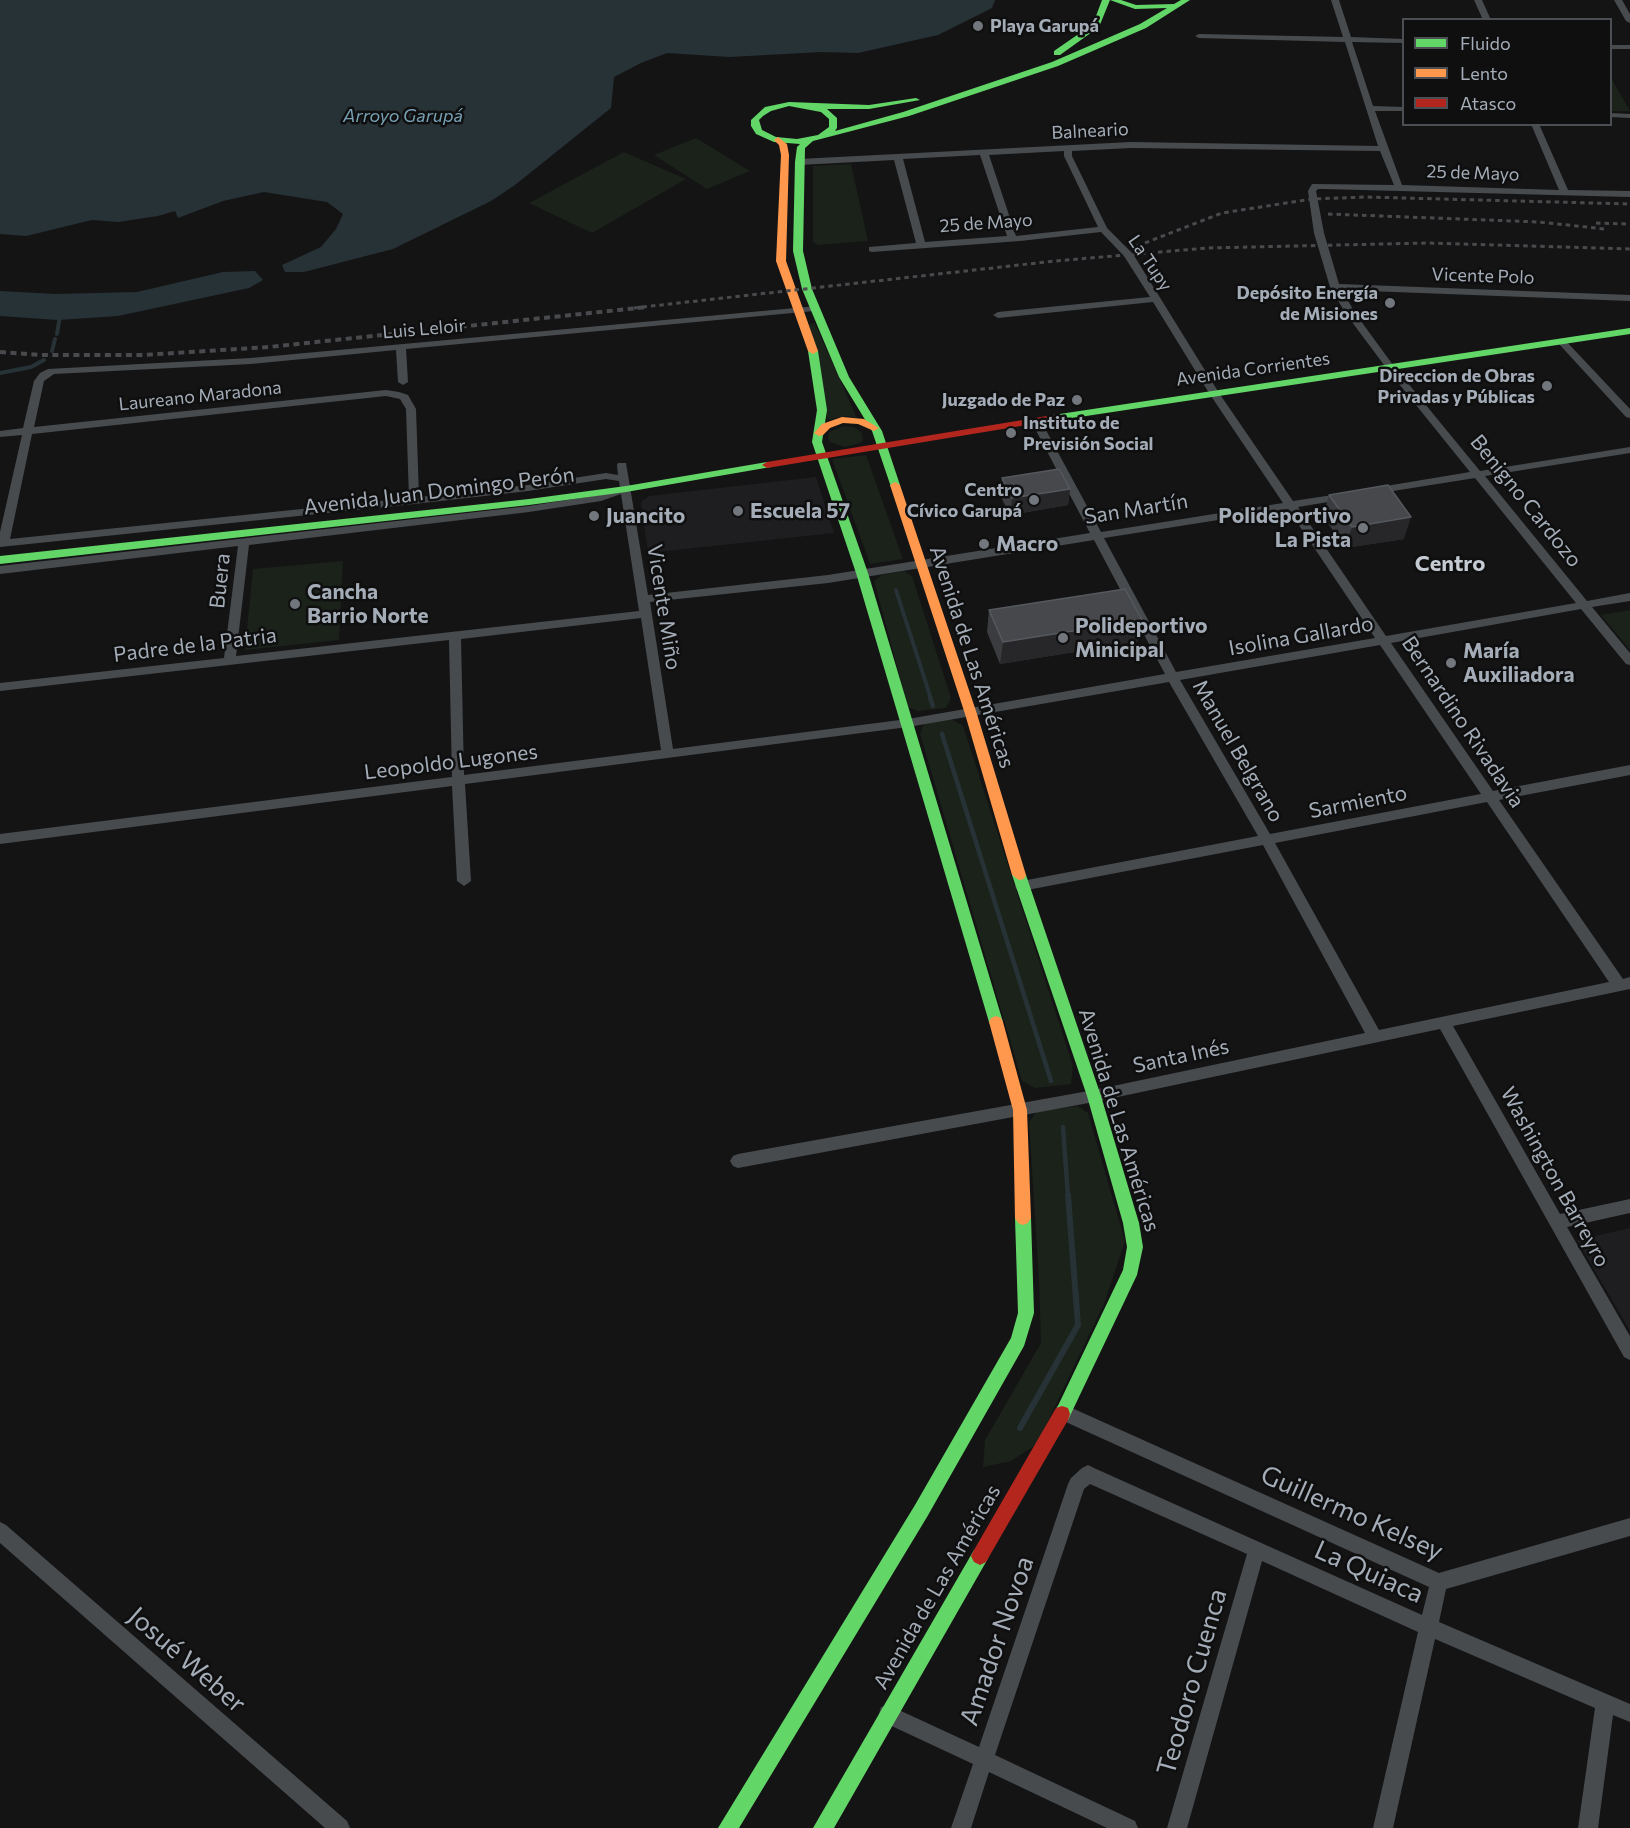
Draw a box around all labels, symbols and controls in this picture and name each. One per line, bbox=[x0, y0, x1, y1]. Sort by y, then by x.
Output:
place label: Playa Garupá bbox=[990, 15, 1099, 37]
legend bbox=[1402, 18, 1612, 126]
marker: Playa Garupá bbox=[971, 19, 985, 33]
text: Fluido bbox=[1460, 32, 1511, 54]
text: Lento bbox=[1460, 62, 1508, 84]
text: Atasco bbox=[1460, 92, 1516, 114]
water label: Arroyo Garupá bbox=[343, 105, 463, 127]
street label: Balneario bbox=[1051, 118, 1129, 144]
street label: 25 de Mayo bbox=[1426, 161, 1520, 185]
street label: 25 de Mayo bbox=[939, 209, 1033, 237]
street label: La Tupy bbox=[1123, 231, 1177, 295]
street label: Vicente Polo bbox=[1431, 263, 1535, 289]
place label: Depósito Energía de Misiones bbox=[1237, 282, 1378, 324]
marker: Depósito Energía de Misiones bbox=[1383, 296, 1397, 310]
street label: Luis Leloir bbox=[381, 315, 467, 343]
street label: Avenida Corrientes bbox=[1175, 348, 1331, 390]
place label: Direccion de Obras Privadas y Públicas bbox=[1378, 365, 1535, 407]
street label: Laureano Maradona bbox=[117, 377, 283, 415]
marker: Direccion de Obras Privadas y Públicas bbox=[1540, 379, 1554, 393]
place label: Juzgado de Paz bbox=[942, 389, 1065, 411]
marker: Juzgado de Paz bbox=[1070, 393, 1084, 407]
place label: Instituto de Previsión Social bbox=[1023, 412, 1154, 454]
marker: Instituto de Previsión Social bbox=[1004, 426, 1018, 440]
street label: Benigno Cardozo bbox=[1465, 430, 1587, 572]
street label: Avenida Juan Domingo Perón bbox=[302, 462, 576, 520]
place label: Centro Cívico Garupá bbox=[907, 479, 1022, 522]
street label: San Martín bbox=[1082, 488, 1190, 530]
marker: Centro Cívico Garupá bbox=[1027, 493, 1041, 507]
place label: Escuela 57 bbox=[750, 498, 850, 524]
place label: Juancito bbox=[606, 503, 685, 529]
place label: Polideportivo La Pista bbox=[1218, 503, 1351, 553]
marker: Escuela 57 bbox=[731, 504, 745, 518]
marker: Juancito bbox=[587, 509, 601, 523]
marker: Polideportivo La Pista bbox=[1356, 521, 1370, 535]
place label: Macro bbox=[996, 531, 1058, 557]
marker: Macro bbox=[977, 537, 991, 551]
street label: Vicente Miño bbox=[642, 542, 686, 672]
street label: Avenida de Las Américas bbox=[924, 543, 1020, 771]
district label: Centro bbox=[1415, 551, 1485, 577]
street label: Buera bbox=[205, 552, 235, 610]
place label: Cancha Barrio Norte bbox=[307, 579, 429, 629]
marker: Cancha Barrio Norte bbox=[288, 597, 302, 611]
street label: Isolina Gallardo bbox=[1227, 611, 1375, 661]
place label: Polideportivo Minicipal bbox=[1075, 613, 1208, 663]
street label: Padre de la Patria bbox=[112, 622, 278, 668]
marker: Polideportivo Minicipal bbox=[1056, 631, 1070, 645]
street label: Bernardino Rivadavia bbox=[1396, 632, 1530, 812]
place label: María Auxiliadora bbox=[1463, 638, 1575, 688]
marker: María Auxiliadora bbox=[1444, 656, 1458, 670]
street label: Manuel Belgrano bbox=[1187, 675, 1289, 827]
street label: Leopoldo Lugones bbox=[363, 739, 539, 785]
street label: Sarmiento bbox=[1307, 780, 1409, 824]
street label: Avenida de Las Américas bbox=[1073, 1005, 1165, 1235]
street label: Santa Inés bbox=[1131, 1034, 1231, 1078]
street label: Washington Barreyro bbox=[1495, 1083, 1615, 1271]
street label: Guillermo Kelsey bbox=[1256, 1459, 1448, 1567]
street label: Avenida de Las Américas bbox=[868, 1480, 1006, 1694]
street label: La Quiaca bbox=[1310, 1534, 1428, 1610]
street label: Amador Novoa bbox=[953, 1552, 1041, 1730]
street label: Teodoro Cuenca bbox=[1151, 1585, 1233, 1779]
street label: Josué Weber bbox=[122, 1600, 252, 1720]

